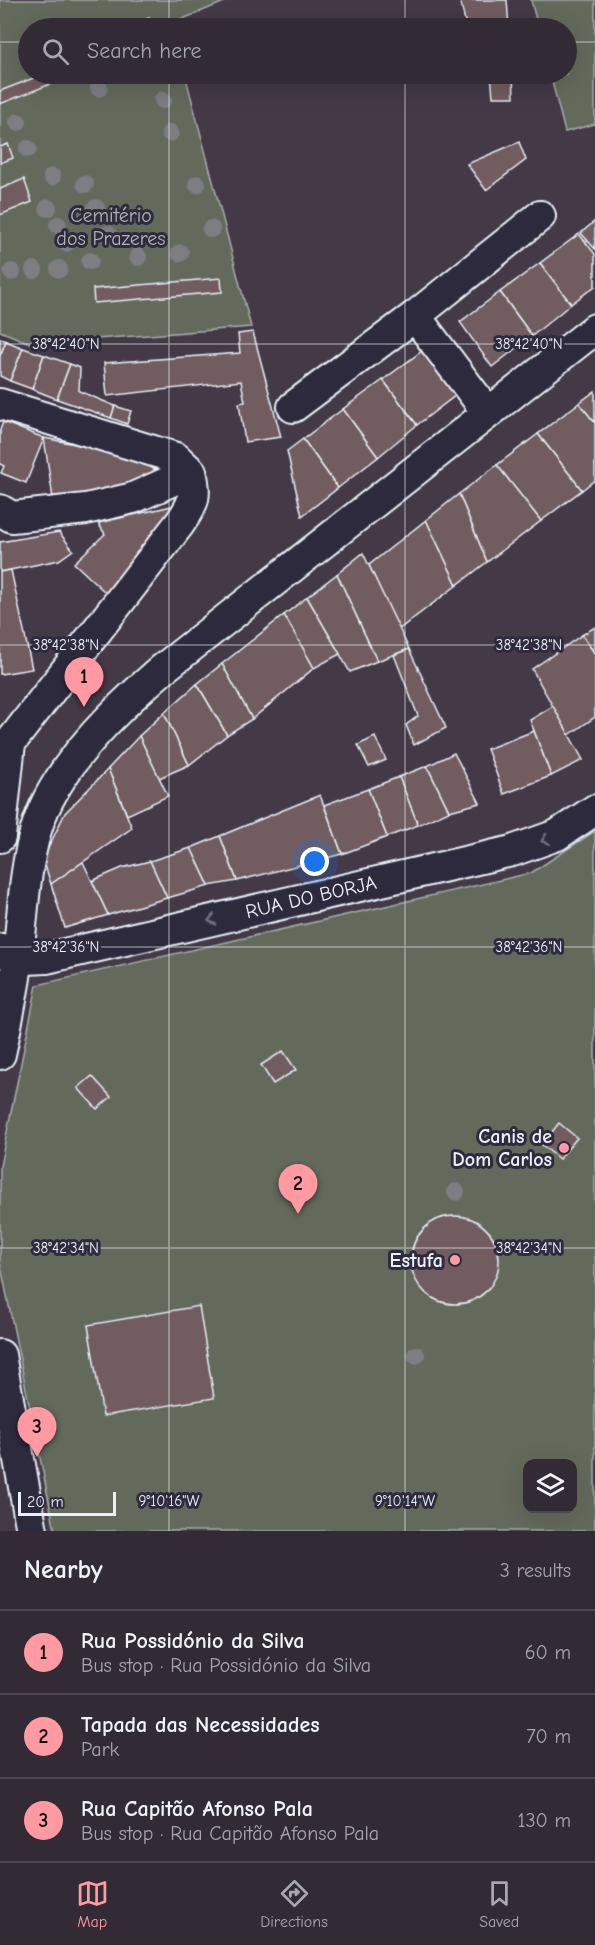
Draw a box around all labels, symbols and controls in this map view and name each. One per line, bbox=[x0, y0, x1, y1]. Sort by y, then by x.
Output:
search box bbox=[18, 18, 577, 84]
icon: search bbox=[39, 35, 72, 68]
text: Search here bbox=[87, 38, 202, 64]
park label: Cemitério dos Prazeres bbox=[56, 204, 166, 250]
text: 38°42'40"N bbox=[32, 335, 100, 353]
text: 38°42'40"N bbox=[495, 335, 563, 353]
text: 38°42'38"N bbox=[33, 636, 99, 654]
text: 38°42'38"N bbox=[496, 636, 562, 654]
pin: 1 bbox=[64, 658, 104, 707]
one-way arrow bbox=[540, 832, 551, 845]
your location bbox=[300, 847, 329, 876]
street label: RUA DO BORJA bbox=[243, 871, 379, 923]
one-way arrow bbox=[208, 912, 218, 925]
text: 38°42'36"N bbox=[33, 938, 99, 956]
text: 38°42'36"N bbox=[496, 938, 562, 956]
place label: Canis de Dom Carlos bbox=[452, 1125, 552, 1171]
marker: Canis de Dom Carlos bbox=[557, 1141, 571, 1155]
pin: 2 bbox=[278, 1164, 318, 1214]
text: 38°42'34"N bbox=[33, 1239, 99, 1257]
text: 38°42'34"N bbox=[496, 1239, 562, 1257]
place label: Estufa bbox=[390, 1249, 443, 1272]
marker: Estufa bbox=[448, 1253, 462, 1267]
pin: 3 bbox=[18, 1408, 57, 1457]
map controls bbox=[523, 1459, 577, 1513]
button: layers bbox=[523, 1459, 577, 1513]
scale bar bbox=[18, 1489, 116, 1516]
text: 9°10'16"W bbox=[139, 1492, 199, 1510]
text: 9°10'14"W bbox=[375, 1492, 435, 1510]
text: 20 m bbox=[27, 1493, 64, 1511]
text: Nearby bbox=[24, 1555, 103, 1585]
text: 3 results bbox=[500, 1559, 571, 1582]
text: Rua Possidónio da Silva bbox=[81, 1628, 304, 1654]
text: 1 bbox=[40, 1641, 47, 1664]
text: 60 m bbox=[525, 1641, 571, 1664]
text: Bus stop · Rua Possidónio da Silva bbox=[81, 1654, 371, 1677]
text: Tapada das Necessidades bbox=[81, 1712, 320, 1738]
text: 2 bbox=[39, 1725, 48, 1748]
text: 70 m bbox=[526, 1725, 571, 1748]
text: Park bbox=[81, 1738, 119, 1761]
text: Rua Capitão Afonso Pala bbox=[81, 1796, 313, 1822]
text: 3 bbox=[39, 1809, 48, 1832]
text: 130 m bbox=[518, 1809, 571, 1832]
text: Bus stop · Rua Capitão Afonso Pala bbox=[81, 1822, 379, 1845]
tab: Map bbox=[76, 1877, 109, 1931]
tab: Directions bbox=[260, 1877, 328, 1931]
tab: Saved bbox=[479, 1877, 519, 1931]

